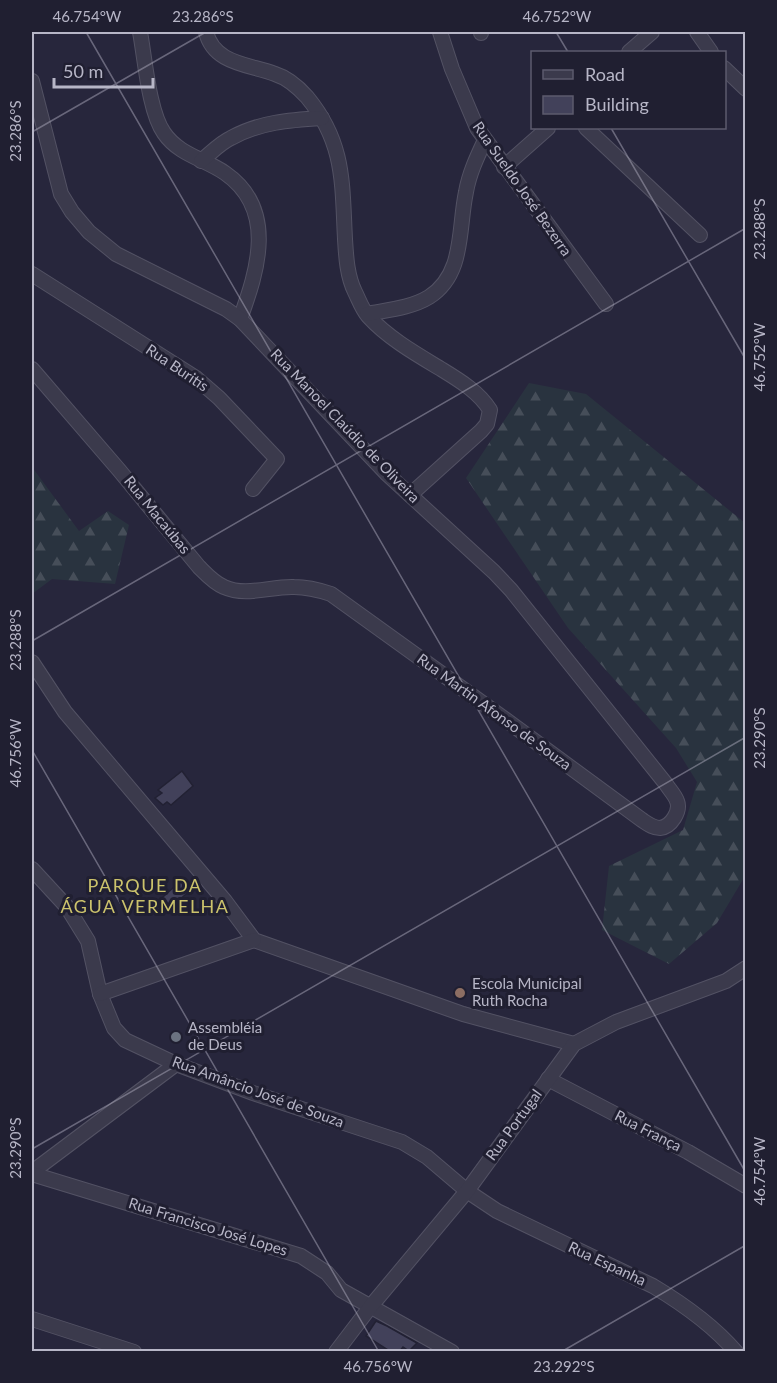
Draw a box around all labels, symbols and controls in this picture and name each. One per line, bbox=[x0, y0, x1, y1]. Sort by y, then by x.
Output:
text: 46.754°W bbox=[53, 7, 122, 25]
text: 23.286°S bbox=[172, 7, 234, 25]
text: 46.752°W bbox=[523, 7, 592, 25]
scale bar bbox=[54, 51, 153, 89]
legend bbox=[531, 51, 726, 129]
text: 50 m bbox=[63, 60, 103, 82]
text: Road bbox=[585, 63, 625, 85]
text: Building bbox=[585, 93, 649, 115]
text: 23.286°S bbox=[6, 100, 24, 162]
street label: Rua Sueldo José Bezerra bbox=[470, 118, 576, 259]
text: 23.288°S bbox=[750, 198, 768, 260]
text: 46.752°W bbox=[750, 322, 768, 391]
street label: Rua Buritis bbox=[143, 340, 212, 395]
street label: Rua Manoel Claúdio de Oliveira bbox=[267, 345, 424, 506]
street label: Rua Macaúbas bbox=[121, 472, 195, 557]
text: 23.288°S bbox=[6, 609, 24, 671]
street label: Rua Martin Afonso de Souza bbox=[414, 649, 575, 773]
text: 23.290°S bbox=[750, 707, 768, 769]
text: 46.756°W bbox=[6, 718, 24, 787]
district label: PARQUE DA ÁGUA VERMELHA bbox=[60, 874, 230, 917]
place label: Escola Municipal Ruth Rocha bbox=[472, 974, 582, 1009]
marker: Escola Municipal Ruth Rocha bbox=[453, 986, 467, 1000]
place label: Assembléia de Deus bbox=[188, 1018, 262, 1053]
marker: Assembléia de Deus bbox=[169, 1030, 183, 1044]
street label: Rua Amâncio José de Souza bbox=[170, 1052, 347, 1131]
street label: Rua Portugal bbox=[481, 1085, 545, 1164]
street label: Rua França bbox=[612, 1106, 685, 1155]
text: 23.290°S bbox=[6, 1117, 24, 1179]
text: 46.754°W bbox=[750, 1136, 768, 1205]
street label: Rua Francisco José Lopes bbox=[127, 1193, 290, 1259]
street label: Rua Espanha bbox=[566, 1237, 649, 1289]
text: 46.756°W bbox=[344, 1357, 413, 1375]
text: 23.292°S bbox=[533, 1357, 595, 1375]

